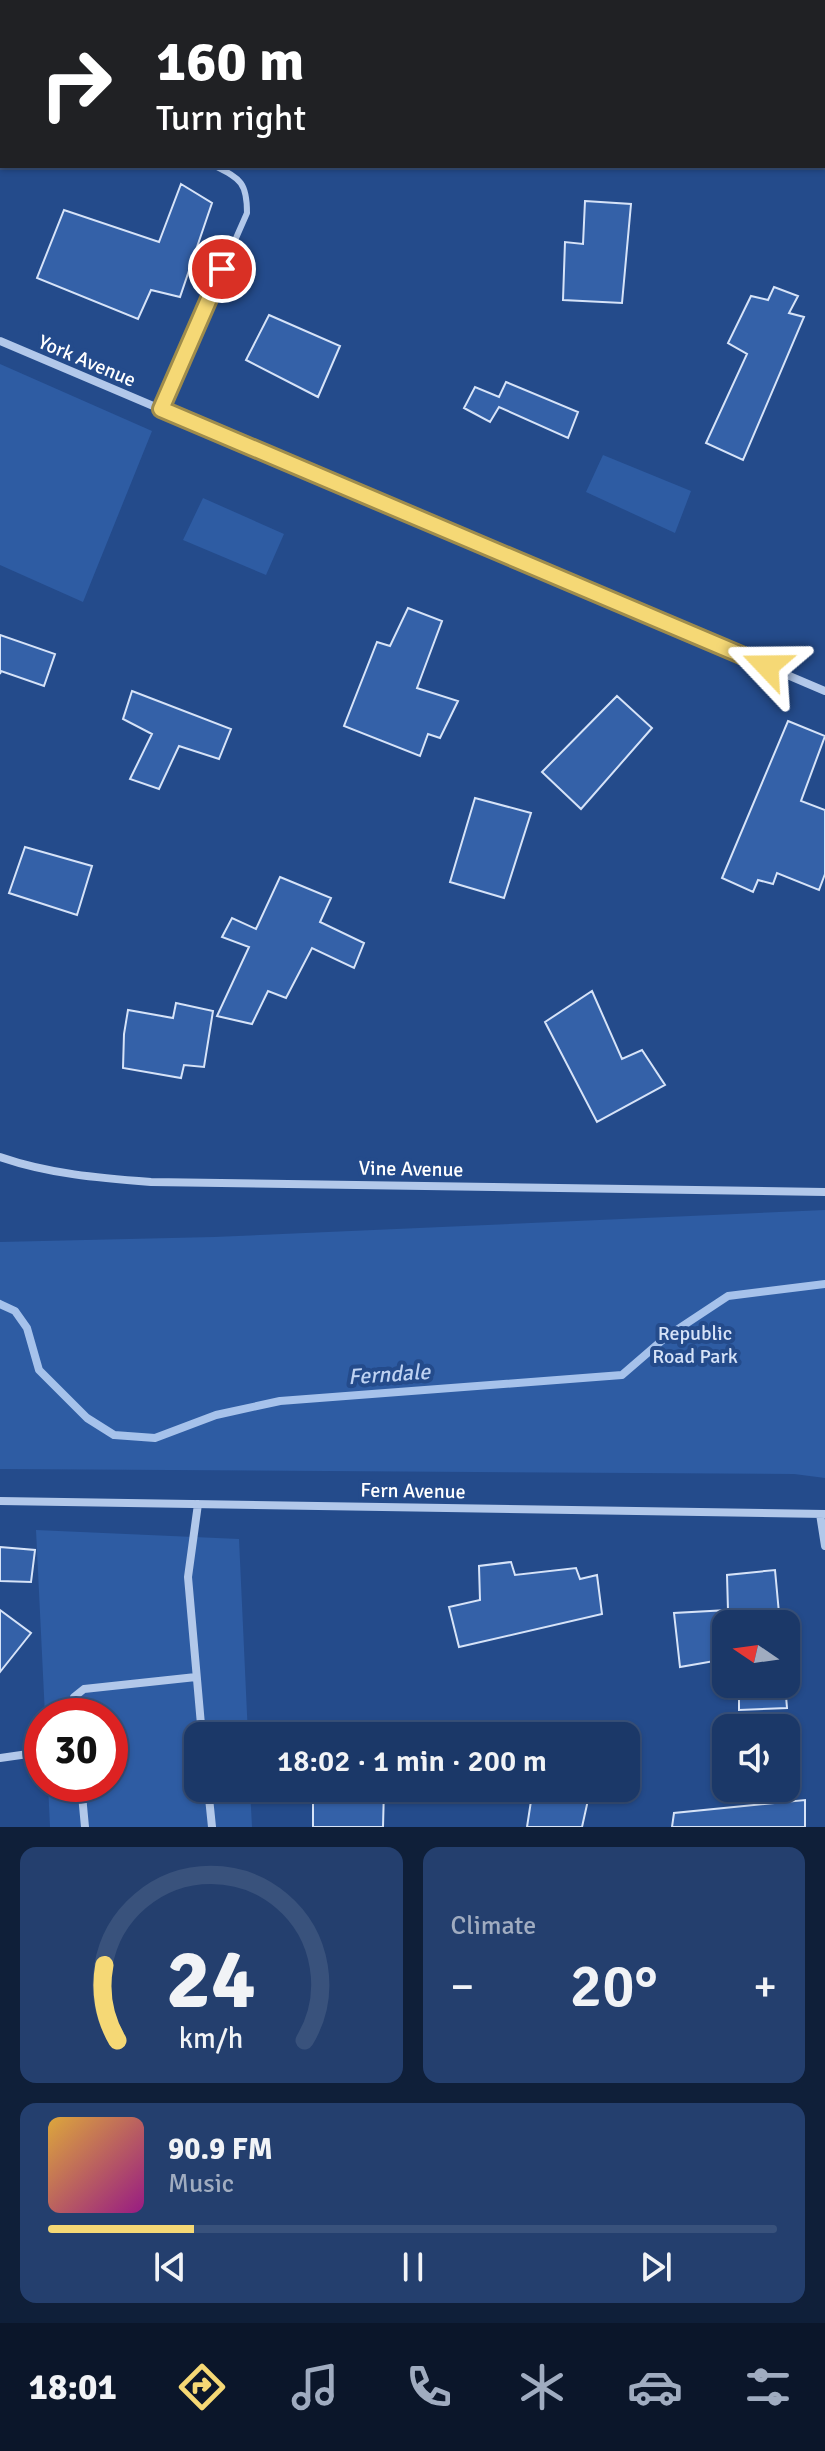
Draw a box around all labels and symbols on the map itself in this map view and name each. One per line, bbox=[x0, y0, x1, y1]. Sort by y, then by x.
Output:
pin bbox=[188, 235, 256, 303]
street label: York Avenue bbox=[34, 329, 140, 393]
position arrow bbox=[725, 624, 809, 708]
street label: Vine Avenue bbox=[358, 1156, 464, 1182]
park label: Republic Road Park bbox=[652, 1321, 738, 1369]
water label: Ferndale bbox=[347, 1358, 432, 1390]
street label: Fern Avenue bbox=[360, 1478, 466, 1504]
north arrow bbox=[712, 1610, 800, 1698]
speed limit sign: 30 bbox=[24, 1698, 128, 1802]

